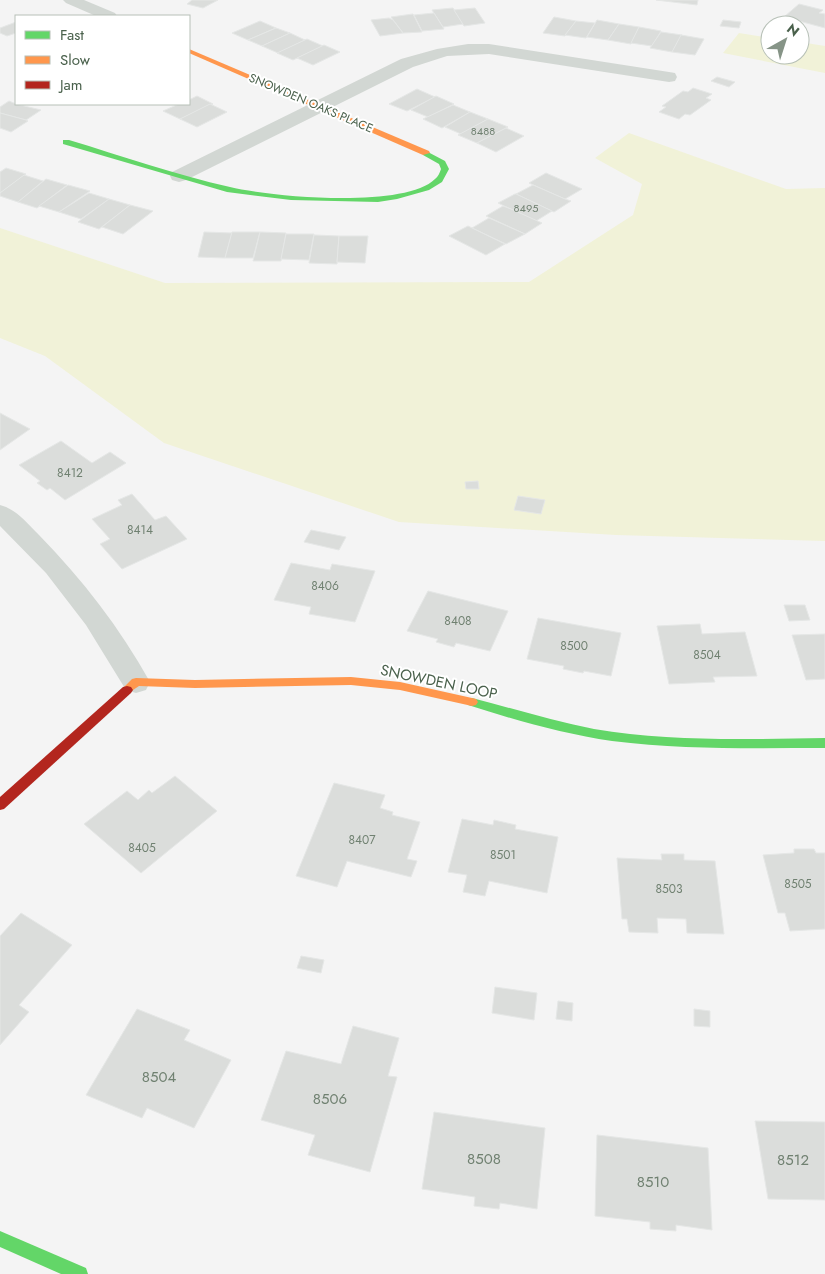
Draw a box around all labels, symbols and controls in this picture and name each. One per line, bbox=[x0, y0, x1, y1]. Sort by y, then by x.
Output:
legend bbox=[15, 15, 190, 105]
north arrow bbox=[760, 15, 810, 65]
text: N bbox=[783, 19, 804, 41]
text: Fast bbox=[60, 24, 84, 46]
text: Slow bbox=[60, 49, 91, 71]
street label: SNOWDEN OAKS PLACE bbox=[246, 69, 376, 137]
text: Jam bbox=[58, 74, 83, 96]
house number: 8488 bbox=[471, 123, 495, 139]
house number: 8495 bbox=[514, 200, 538, 216]
house number: 8412 bbox=[57, 464, 83, 482]
house number: 8414 bbox=[127, 521, 153, 539]
house number: 8406 bbox=[311, 577, 339, 595]
house number: 8408 bbox=[444, 612, 472, 630]
house number: 8500 bbox=[560, 637, 588, 655]
house number: 8504 bbox=[693, 646, 721, 664]
street label: SNOWDEN LOOP bbox=[379, 659, 499, 705]
house number: 8407 bbox=[348, 831, 376, 849]
house number: 8405 bbox=[128, 839, 156, 857]
house number: 8501 bbox=[490, 846, 516, 864]
house number: 8505 bbox=[784, 875, 812, 893]
house number: 8503 bbox=[655, 880, 683, 898]
house number: 8504 bbox=[142, 1066, 176, 1088]
house number: 8506 bbox=[313, 1088, 347, 1110]
house number: 8508 bbox=[467, 1148, 501, 1170]
house number: 8512 bbox=[777, 1149, 809, 1171]
house number: 8510 bbox=[637, 1171, 669, 1193]

